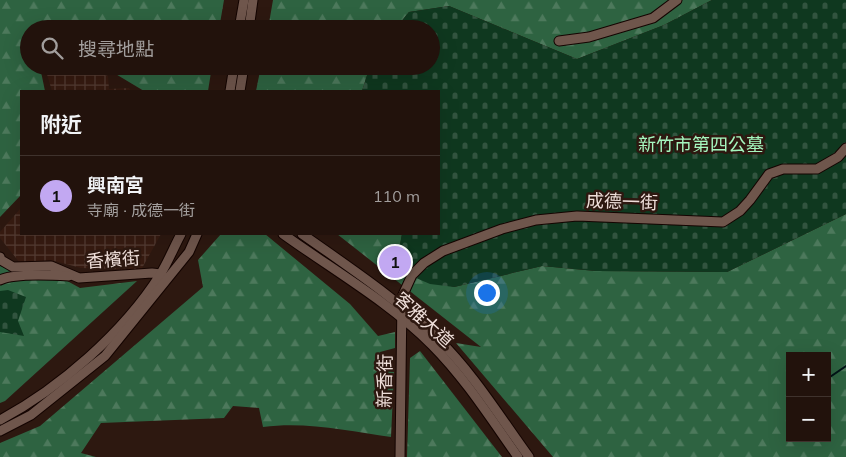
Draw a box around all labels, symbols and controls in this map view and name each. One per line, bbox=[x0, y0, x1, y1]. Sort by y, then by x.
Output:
search box bbox=[20, 20, 440, 75]
icon: search bbox=[38, 34, 66, 62]
text: 搜尋地點 bbox=[78, 37, 154, 61]
text: 附近 bbox=[40, 111, 82, 137]
park label: 新竹市第四公墓 bbox=[638, 133, 764, 156]
text: 興南宮 bbox=[87, 173, 144, 197]
text: 1 bbox=[51, 186, 61, 206]
text: 110 m bbox=[373, 186, 420, 206]
street label: 成德一街 bbox=[586, 189, 658, 214]
text: 寺廟 · 成德一街 bbox=[87, 200, 195, 220]
pin: 1 bbox=[379, 243, 411, 281]
street label: 香檳街 bbox=[85, 246, 141, 273]
your location bbox=[474, 280, 500, 306]
street label: 客雅大道 bbox=[390, 287, 459, 352]
map controls bbox=[786, 352, 831, 442]
button: + bbox=[786, 352, 831, 397]
street label: 新香街 bbox=[373, 354, 396, 408]
button: − bbox=[786, 397, 831, 442]

